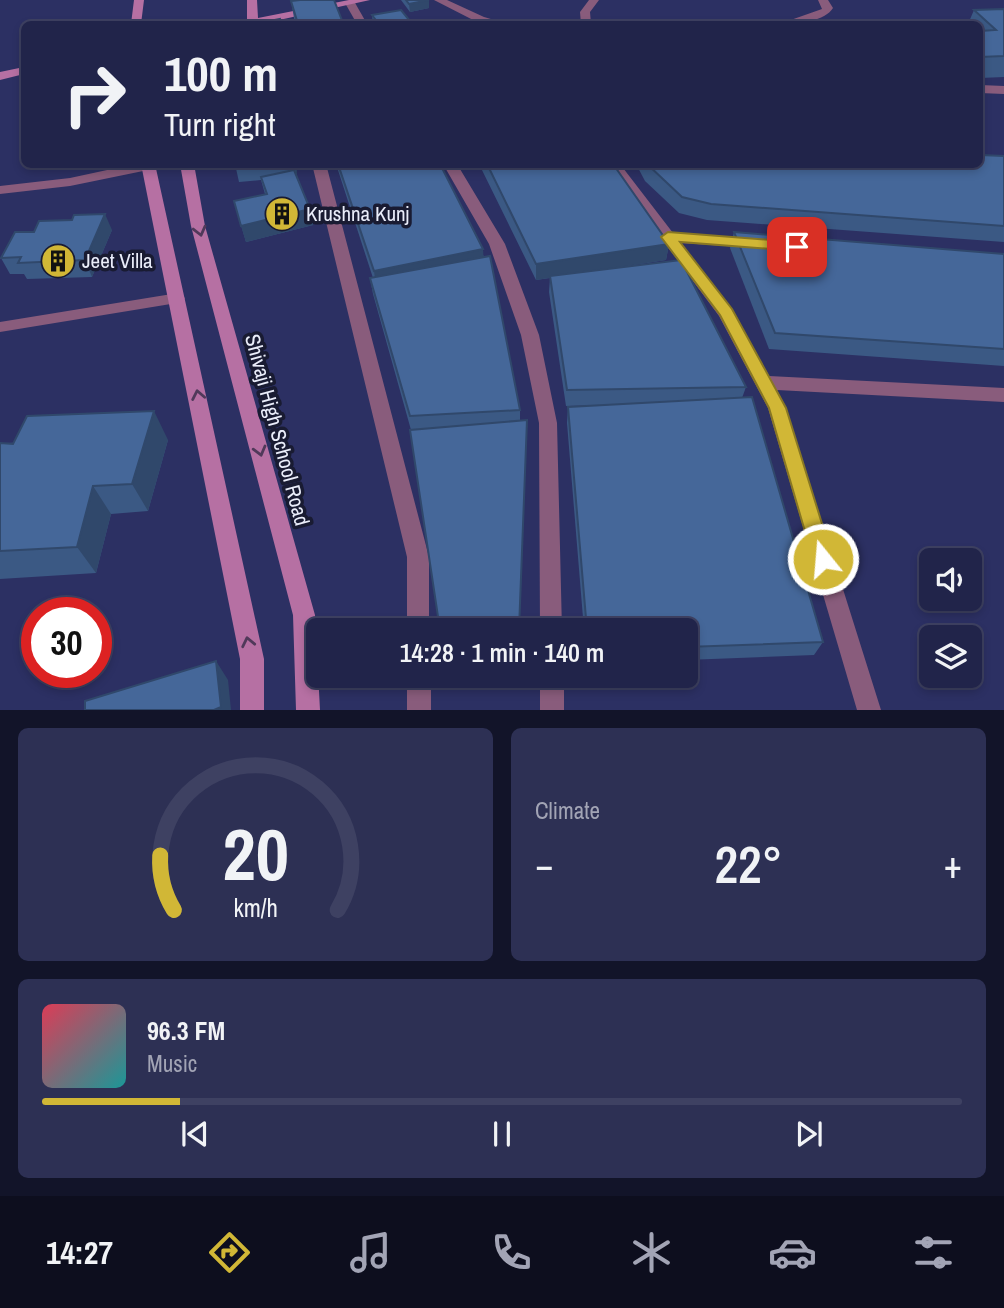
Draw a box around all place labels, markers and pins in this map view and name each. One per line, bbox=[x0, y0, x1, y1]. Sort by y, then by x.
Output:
building icon: Krushna Kunj bbox=[263, 195, 301, 233]
place label: Krushna Kunj bbox=[306, 199, 409, 228]
pin bbox=[767, 217, 827, 277]
building icon: Jeet Villa bbox=[39, 242, 77, 280]
place label: Jeet Villa bbox=[82, 246, 153, 275]

